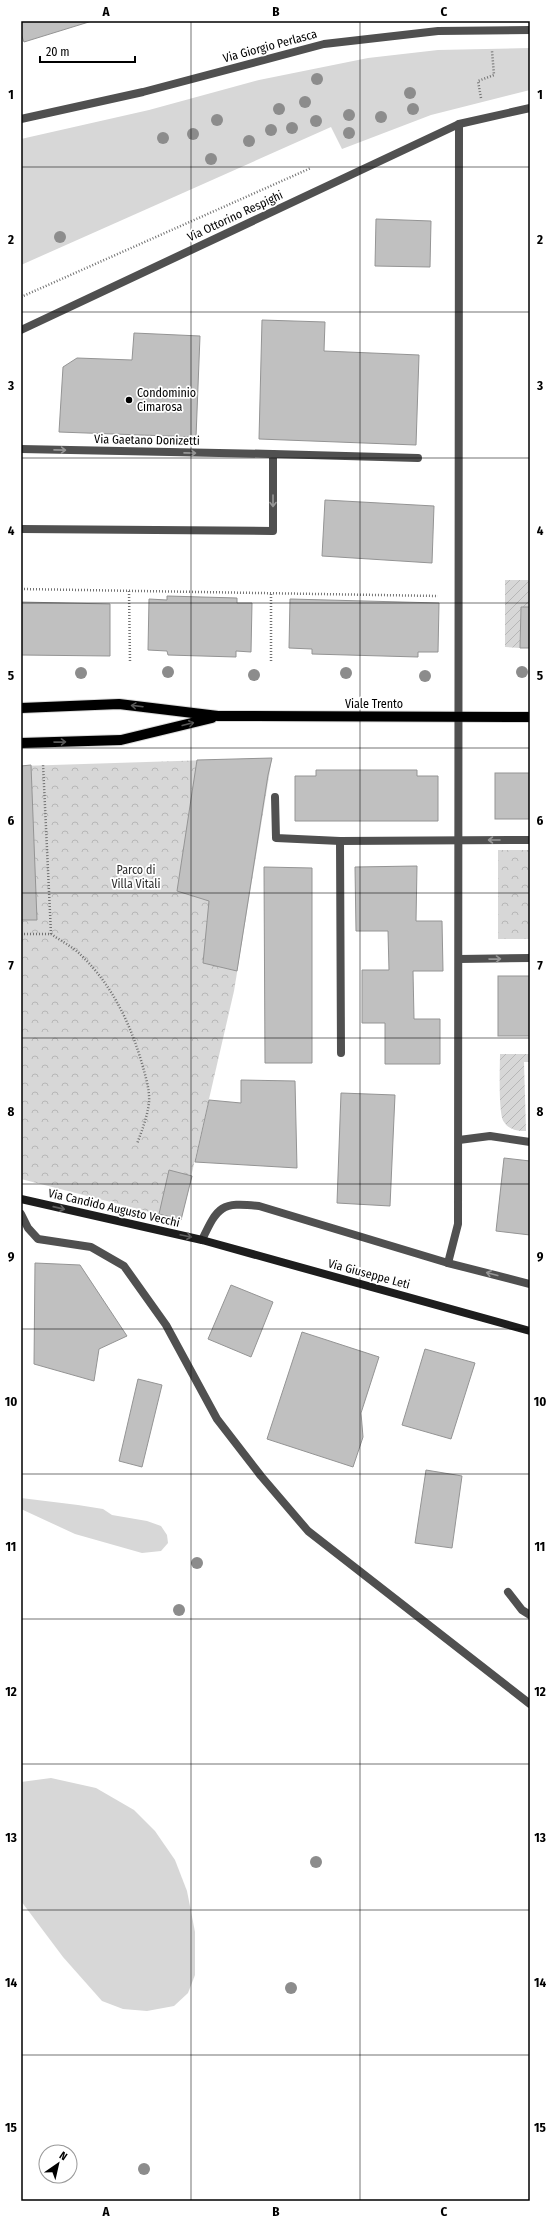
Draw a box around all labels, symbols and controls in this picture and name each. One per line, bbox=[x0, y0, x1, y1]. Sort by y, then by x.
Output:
text: A bbox=[101, 4, 110, 19]
text: B bbox=[272, 4, 280, 19]
text: C bbox=[441, 4, 448, 19]
street label: Via Giorgio Perlasca bbox=[221, 27, 319, 65]
scale bar bbox=[40, 38, 135, 64]
text: 20 m bbox=[46, 45, 70, 59]
text: 1 bbox=[8, 87, 14, 102]
text: 1 bbox=[537, 87, 543, 102]
street label: Via Ottorino Respighi bbox=[185, 188, 285, 244]
text: 2 bbox=[7, 232, 14, 247]
text: 2 bbox=[536, 232, 543, 247]
text: 3 bbox=[7, 378, 14, 393]
text: 3 bbox=[536, 378, 543, 393]
place label: Condominio Cimarosa bbox=[137, 386, 196, 414]
marker: Condominio Cimarosa bbox=[124, 395, 134, 405]
street label: Via Gaetano Donizetti bbox=[94, 432, 200, 448]
one-way arrow bbox=[53, 446, 66, 454]
one-way arrow bbox=[183, 449, 196, 457]
one-way arrow bbox=[269, 494, 277, 507]
text: 4 bbox=[8, 523, 15, 538]
text: 4 bbox=[537, 523, 544, 538]
text: 5 bbox=[8, 668, 14, 683]
text: 5 bbox=[537, 668, 543, 683]
street label: Viale Trento bbox=[345, 697, 403, 711]
one-way arrow bbox=[131, 702, 144, 710]
one-way arrow bbox=[181, 719, 194, 727]
one-way arrow bbox=[53, 738, 66, 746]
text: 6 bbox=[8, 813, 15, 828]
text: 6 bbox=[537, 813, 544, 828]
one-way arrow bbox=[488, 836, 501, 844]
park label: Parco di Villa Vitali bbox=[111, 863, 161, 891]
one-way arrow bbox=[488, 955, 501, 963]
text: 7 bbox=[8, 958, 14, 973]
text: 7 bbox=[537, 958, 543, 973]
text: 8 bbox=[8, 1104, 15, 1119]
text: 8 bbox=[537, 1104, 544, 1119]
street label: Via Candido Augusto Vecchi bbox=[47, 1186, 181, 1230]
one-way arrow bbox=[52, 1204, 65, 1212]
one-way arrow bbox=[179, 1233, 192, 1241]
text: 9 bbox=[8, 1249, 15, 1264]
text: 9 bbox=[537, 1249, 544, 1264]
street label: Via Giuseppe Leti bbox=[326, 1256, 412, 1292]
one-way arrow bbox=[486, 1270, 499, 1278]
text: 10 bbox=[5, 1394, 17, 1409]
text: 10 bbox=[534, 1394, 546, 1409]
text: 11 bbox=[6, 1539, 16, 1554]
text: 11 bbox=[535, 1539, 545, 1554]
text: 12 bbox=[5, 1684, 17, 1699]
text: 12 bbox=[534, 1684, 546, 1699]
text: 13 bbox=[5, 1830, 17, 1845]
text: 13 bbox=[534, 1830, 546, 1845]
text: 14 bbox=[5, 1975, 17, 1990]
text: 14 bbox=[534, 1975, 546, 1990]
text: 15 bbox=[5, 2120, 17, 2135]
text: 15 bbox=[534, 2120, 546, 2135]
north arrow bbox=[38, 2144, 78, 2184]
text: N bbox=[57, 2149, 70, 2163]
text: A bbox=[101, 2204, 110, 2219]
text: B bbox=[272, 2204, 280, 2219]
text: C bbox=[441, 2204, 448, 2219]

